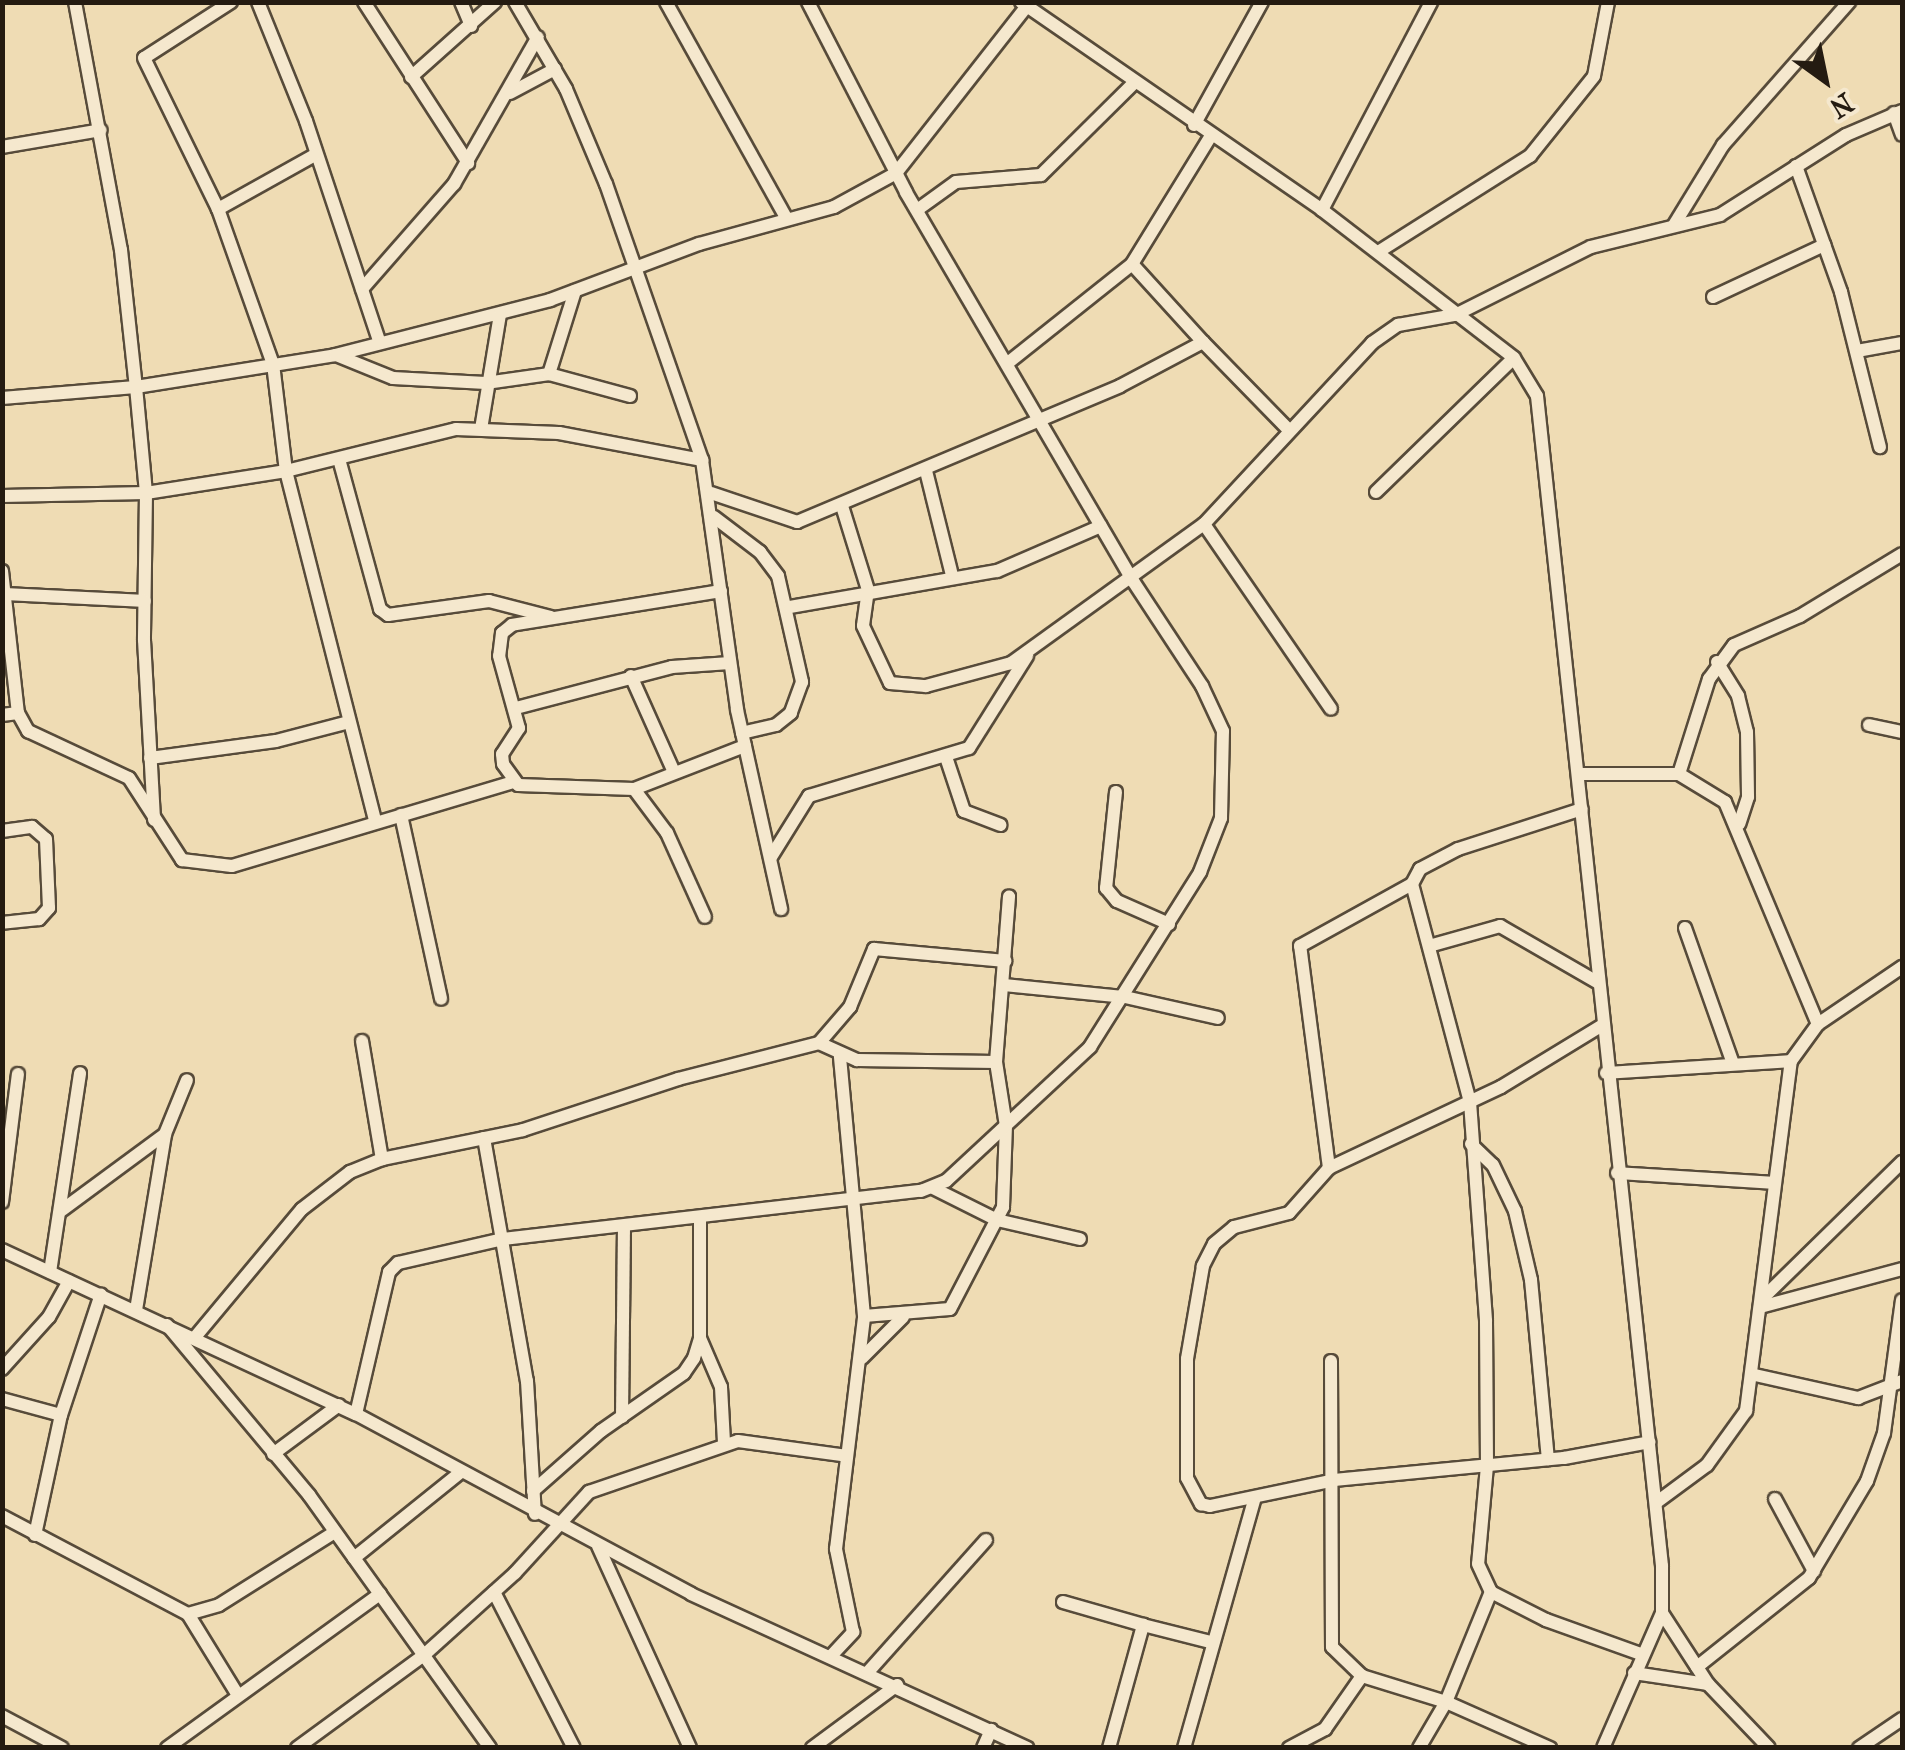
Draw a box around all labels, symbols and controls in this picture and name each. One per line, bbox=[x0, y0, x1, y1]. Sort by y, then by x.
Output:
north arrow bbox=[1775, 30, 1875, 130]
text: N bbox=[1824, 86, 1860, 125]

